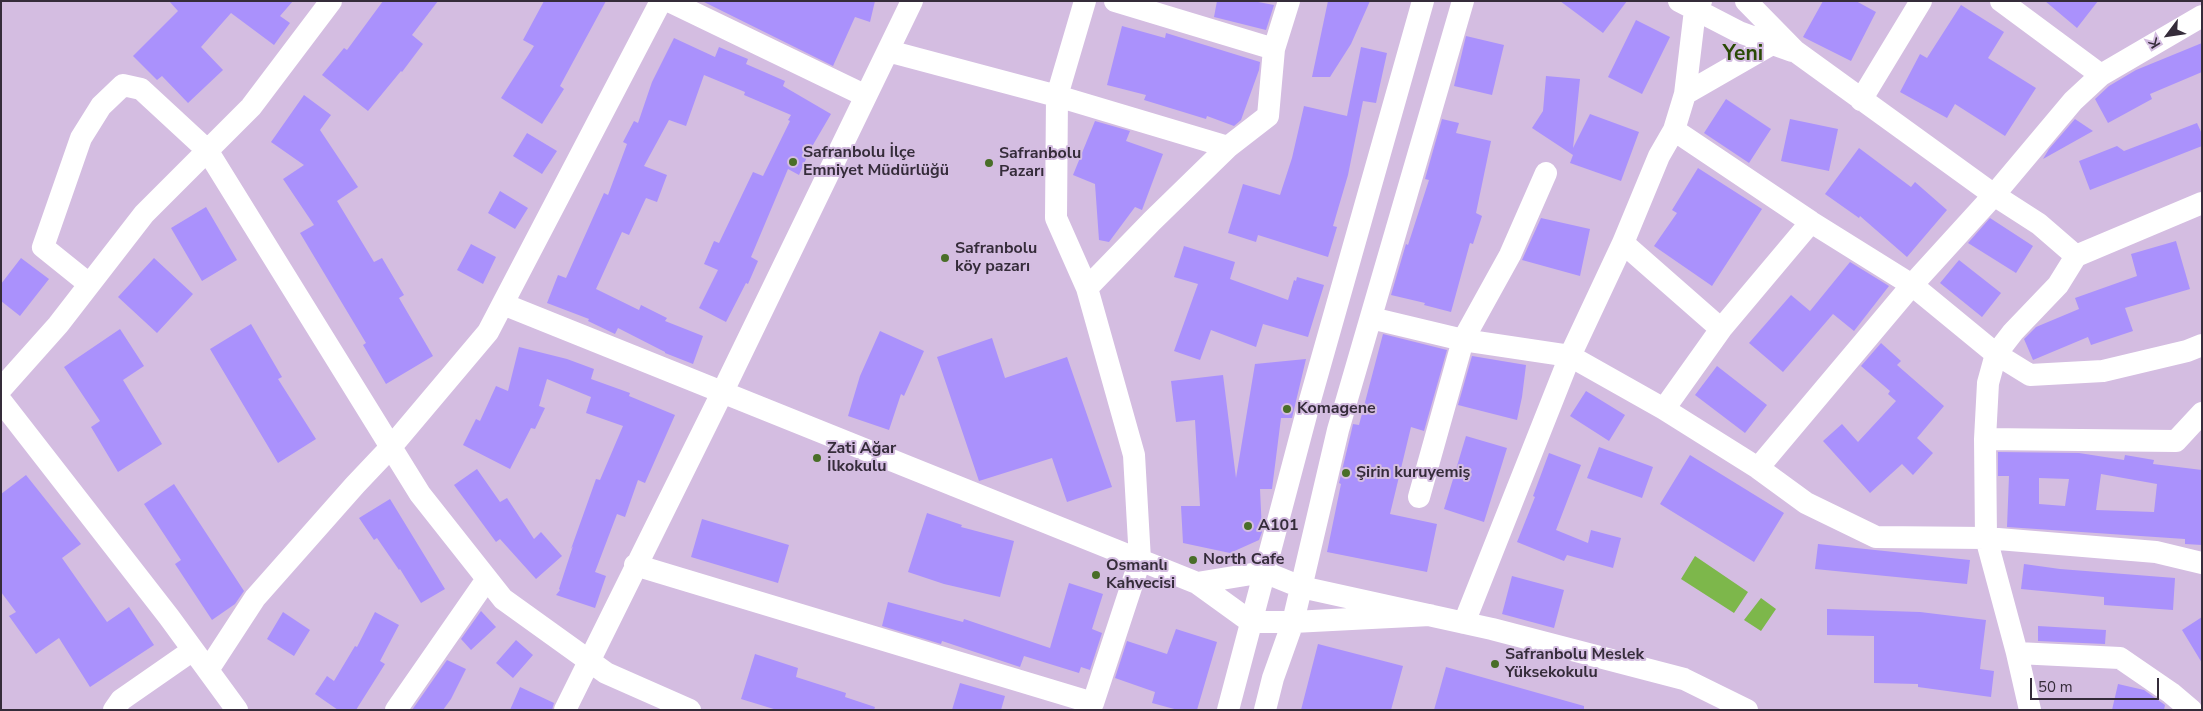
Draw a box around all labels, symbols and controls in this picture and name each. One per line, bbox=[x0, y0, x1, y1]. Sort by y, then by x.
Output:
north arrow bbox=[2143, 10, 2193, 60]
text: K bbox=[2144, 34, 2165, 52]
district label: Yeni bbox=[1723, 42, 1763, 68]
place label: Safranbolu İlçe Emniyet Müdürlüğü bbox=[803, 143, 949, 181]
place label: Safranbolu Pazarı bbox=[999, 144, 1081, 182]
marker: Safranbolu İlçe Emniyet Müdürlüğü bbox=[787, 156, 799, 168]
marker: Safranbolu Pazarı bbox=[983, 157, 995, 169]
place label: Safranbolu köy pazarı bbox=[955, 239, 1037, 277]
marker: Safranbolu köy pazarı bbox=[939, 252, 951, 264]
place label: Komagene bbox=[1297, 399, 1376, 419]
marker: Komagene bbox=[1281, 403, 1293, 415]
place label: Zati Ağar İlkokulu bbox=[827, 439, 896, 477]
marker: Zati Ağar İlkokulu bbox=[811, 452, 823, 464]
place label: Şirin kuruyemiş bbox=[1356, 463, 1470, 483]
marker: Şirin kuruyemiş bbox=[1340, 467, 1352, 479]
place label: A101 bbox=[1258, 516, 1299, 536]
marker: A101 bbox=[1242, 520, 1254, 532]
place label: North Cafe bbox=[1203, 550, 1284, 570]
marker: North Cafe bbox=[1187, 554, 1199, 566]
place label: Osmanlı Kahvecisi bbox=[1106, 556, 1175, 594]
marker: Osmanlı Kahvecisi bbox=[1090, 569, 1102, 581]
place label: Safranbolu Meslek Yüksekokulu bbox=[1505, 645, 1644, 683]
marker: Safranbolu Meslek Yüksekokulu bbox=[1489, 658, 1501, 670]
scale bar bbox=[2033, 668, 2162, 700]
text: 50 m bbox=[2038, 677, 2073, 697]

